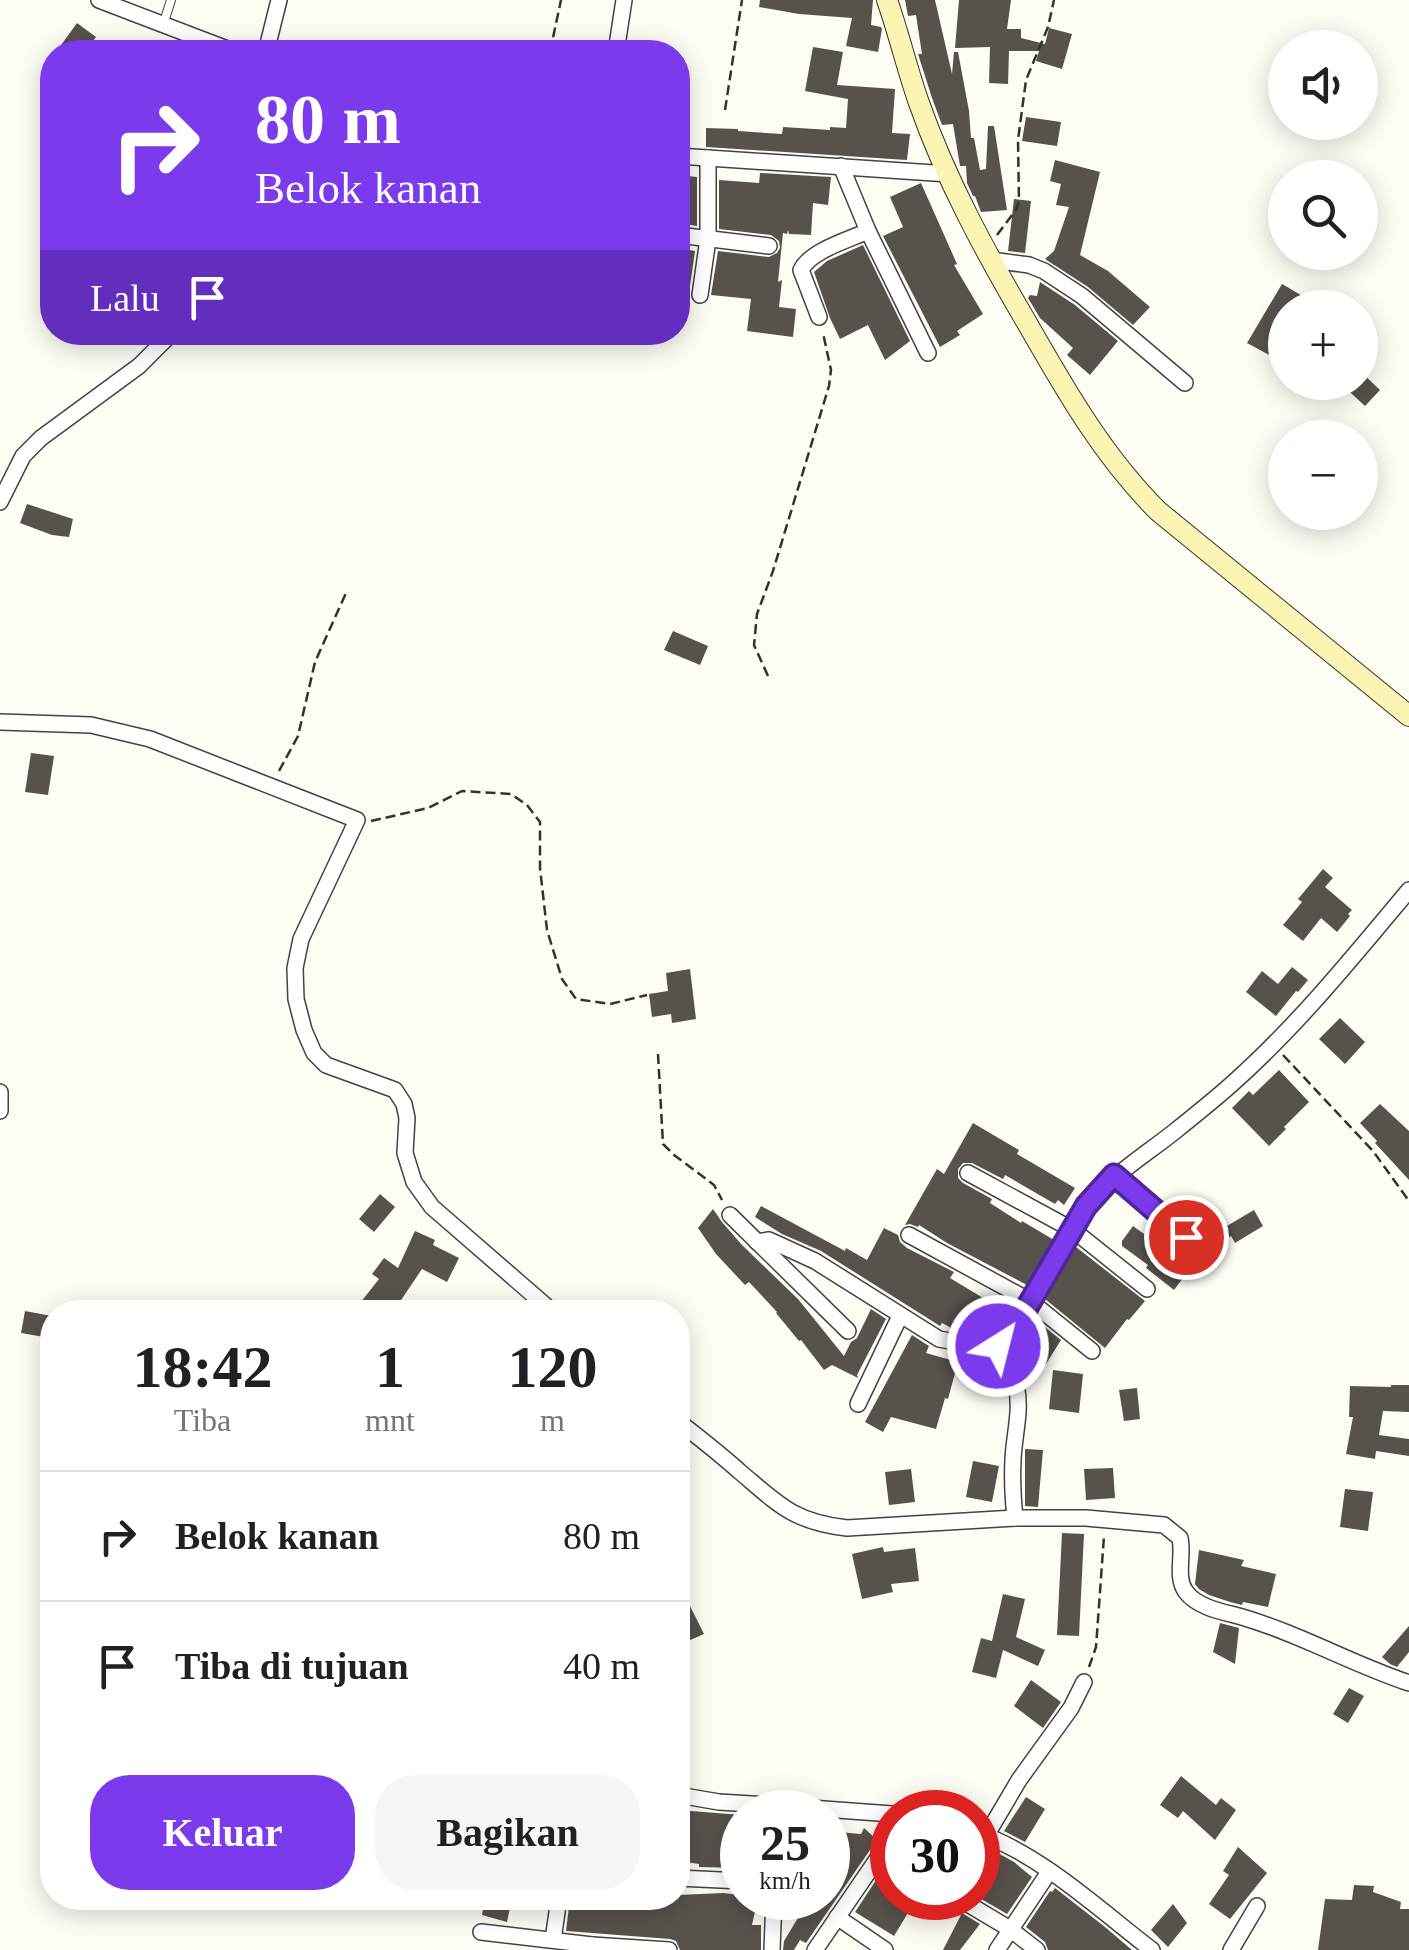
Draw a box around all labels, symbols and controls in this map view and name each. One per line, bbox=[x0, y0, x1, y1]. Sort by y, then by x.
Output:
map controls bbox=[1268, 30, 1378, 530]
button: sound bbox=[1268, 30, 1378, 140]
icon: right bbox=[90, 80, 220, 210]
text: 80 m bbox=[255, 81, 401, 158]
button: search bbox=[1268, 160, 1378, 270]
text: Belok kanan bbox=[255, 163, 481, 213]
icon: arrive bbox=[180, 270, 235, 325]
text: Lalu bbox=[90, 277, 160, 319]
button: + bbox=[1268, 290, 1378, 400]
button: − bbox=[1268, 420, 1378, 530]
pin bbox=[1144, 1195, 1229, 1280]
icon: arrive bbox=[1159, 1210, 1214, 1265]
position arrow bbox=[946, 1294, 1050, 1398]
text: 18:42 bbox=[133, 1334, 273, 1400]
text: 1 bbox=[375, 1334, 405, 1400]
text: 120 bbox=[507, 1334, 597, 1400]
text: Tiba bbox=[174, 1402, 231, 1438]
text: mnt bbox=[365, 1402, 415, 1438]
text: m bbox=[540, 1402, 565, 1438]
icon: right bbox=[90, 1509, 145, 1564]
text: Belok kanan bbox=[175, 1515, 379, 1557]
text: 80 m bbox=[563, 1515, 640, 1557]
icon: arrive bbox=[90, 1639, 145, 1694]
text: Tiba di tujuan bbox=[175, 1645, 409, 1687]
text: 40 m bbox=[563, 1645, 640, 1687]
button: Keluar bbox=[90, 1775, 355, 1890]
button: Bagikan bbox=[375, 1775, 640, 1890]
speed limit sign: 30 bbox=[870, 1790, 1000, 1920]
text: 25 bbox=[760, 1815, 810, 1871]
text: km/h bbox=[759, 1867, 811, 1894]

